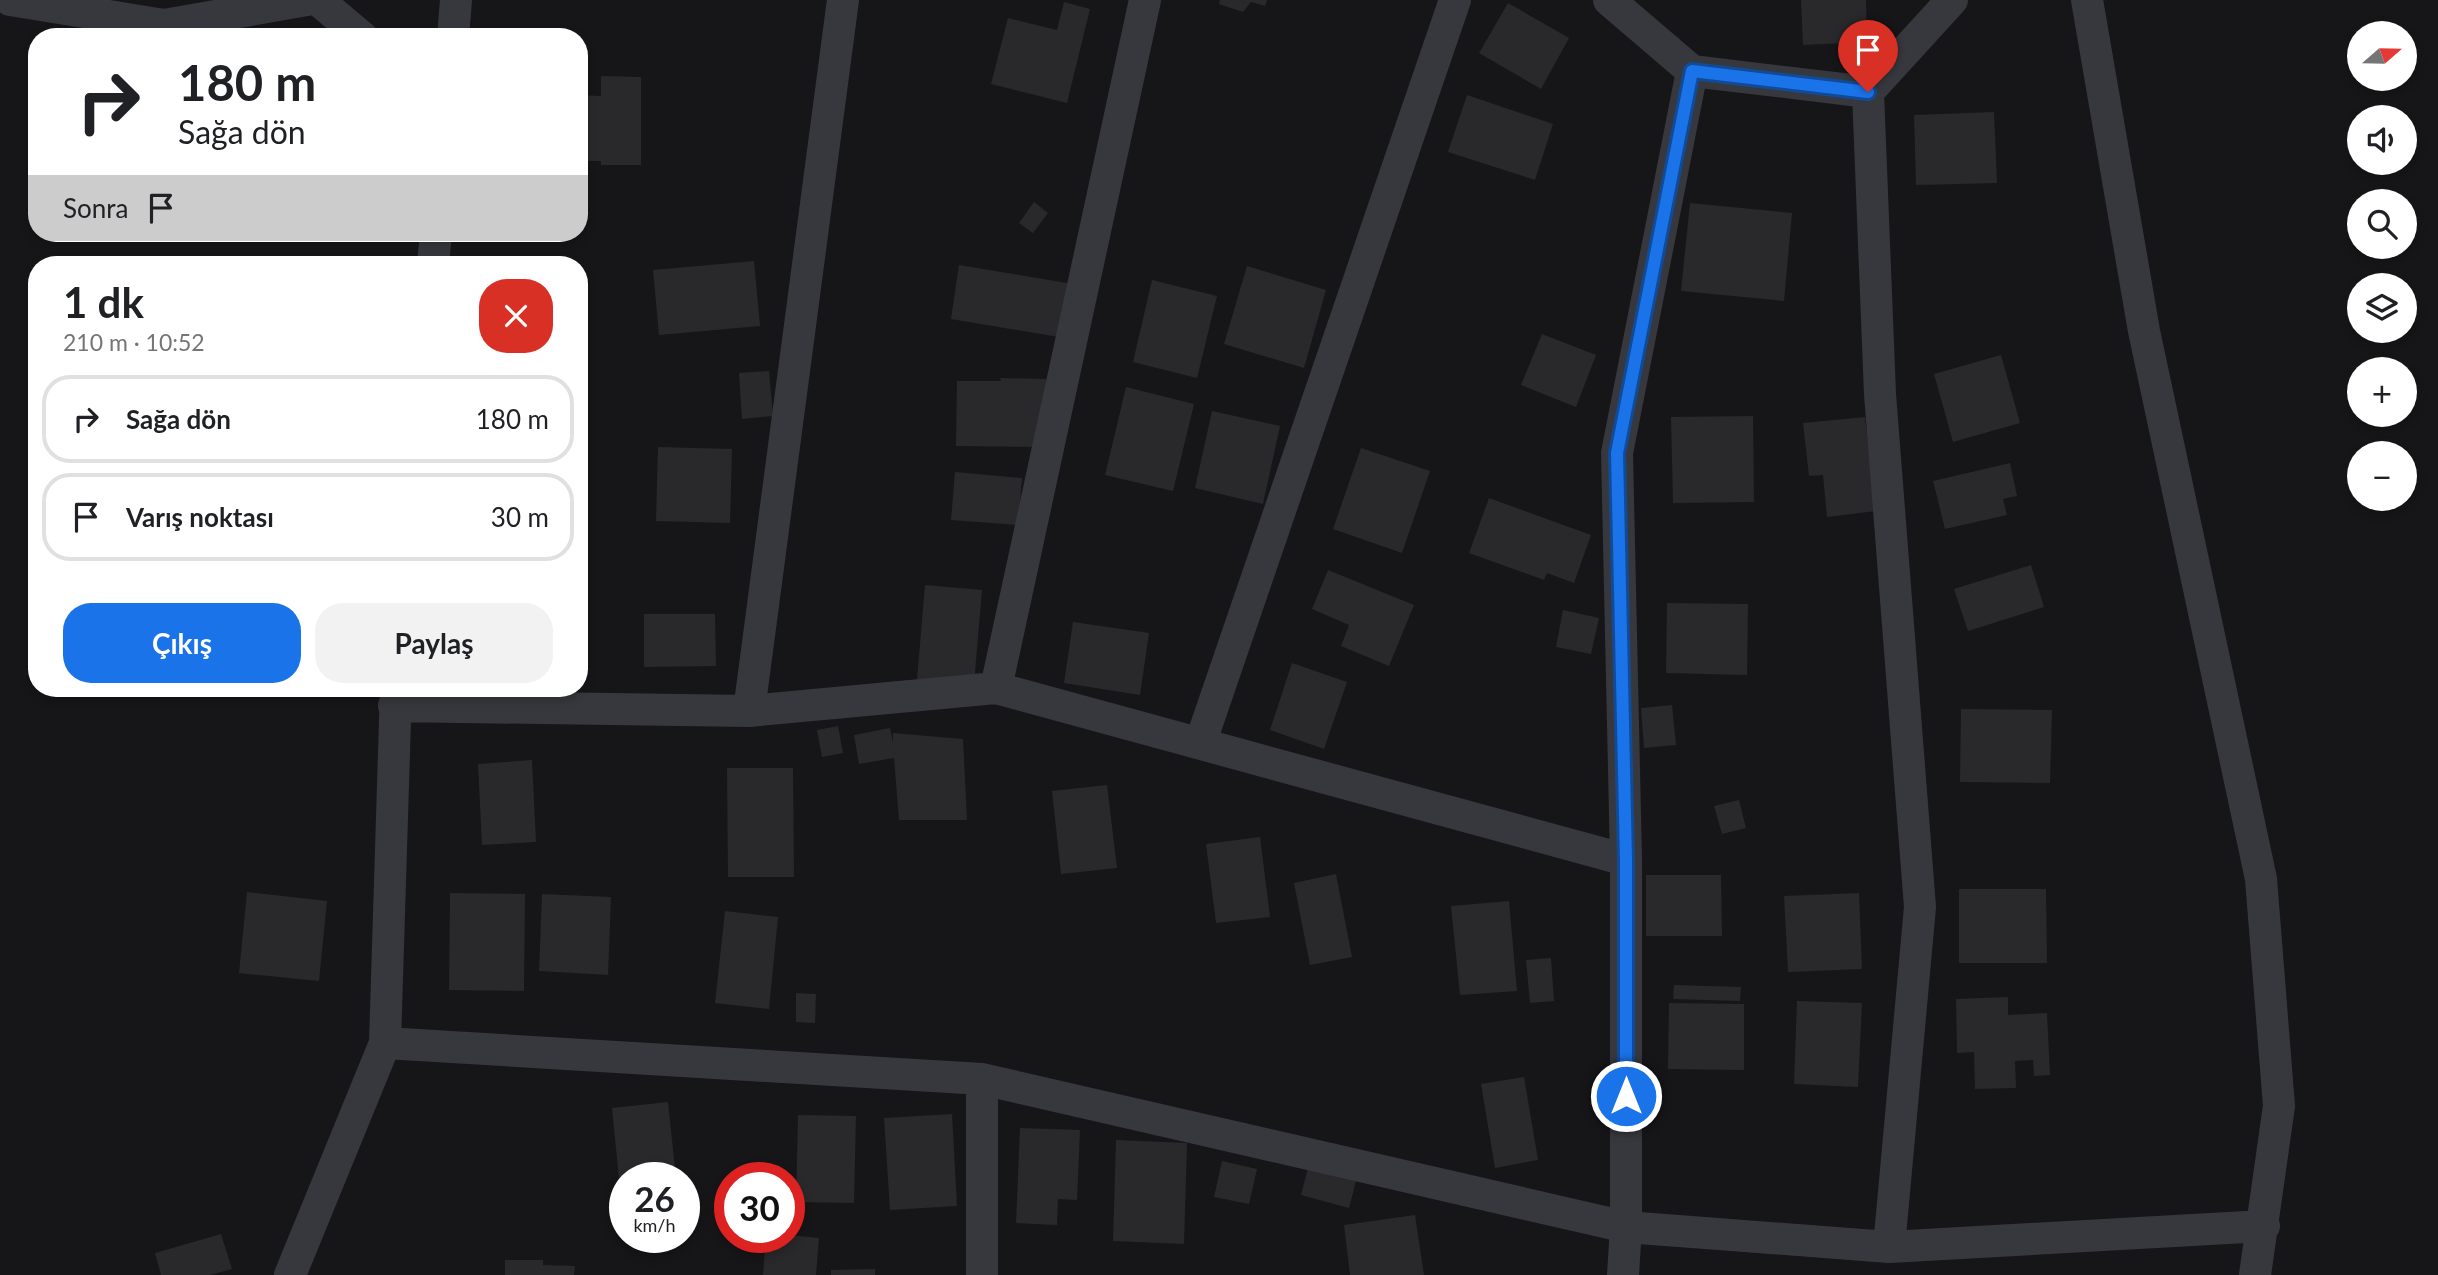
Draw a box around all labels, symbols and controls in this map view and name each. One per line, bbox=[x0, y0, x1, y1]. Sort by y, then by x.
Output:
pin bbox=[1838, 20, 1898, 92]
north arrow bbox=[2347, 21, 2417, 91]
map controls bbox=[2347, 21, 2417, 511]
icon: arrive bbox=[1849, 31, 1887, 69]
text: 180 m bbox=[178, 53, 316, 111]
icon: right bbox=[63, 56, 154, 147]
button: sound bbox=[2347, 105, 2417, 175]
text: Sağa dön bbox=[178, 112, 306, 151]
icon: arrive bbox=[142, 189, 180, 227]
button: search bbox=[2347, 189, 2417, 259]
text: Sonra bbox=[63, 192, 128, 224]
button: layers bbox=[2347, 273, 2417, 343]
text: 1 dk bbox=[63, 277, 144, 327]
button: close bbox=[479, 279, 553, 353]
text: 210 m · 10:52 bbox=[63, 328, 205, 356]
button: + bbox=[2347, 357, 2417, 427]
icon: right bbox=[67, 400, 105, 438]
text: Sağa dön bbox=[126, 403, 231, 435]
text: 180 m bbox=[476, 403, 549, 435]
button: − bbox=[2347, 441, 2417, 511]
icon: arrive bbox=[67, 498, 105, 536]
text: Varış noktası bbox=[126, 501, 274, 533]
text: 30 m bbox=[491, 501, 549, 533]
button: Çıkış bbox=[63, 603, 301, 683]
button: Paylaş bbox=[315, 603, 553, 683]
position arrow bbox=[1589, 1059, 1663, 1133]
speed limit sign: 30 bbox=[714, 1162, 805, 1253]
text: 26 bbox=[634, 1177, 675, 1219]
text: km/h bbox=[633, 1214, 676, 1236]

